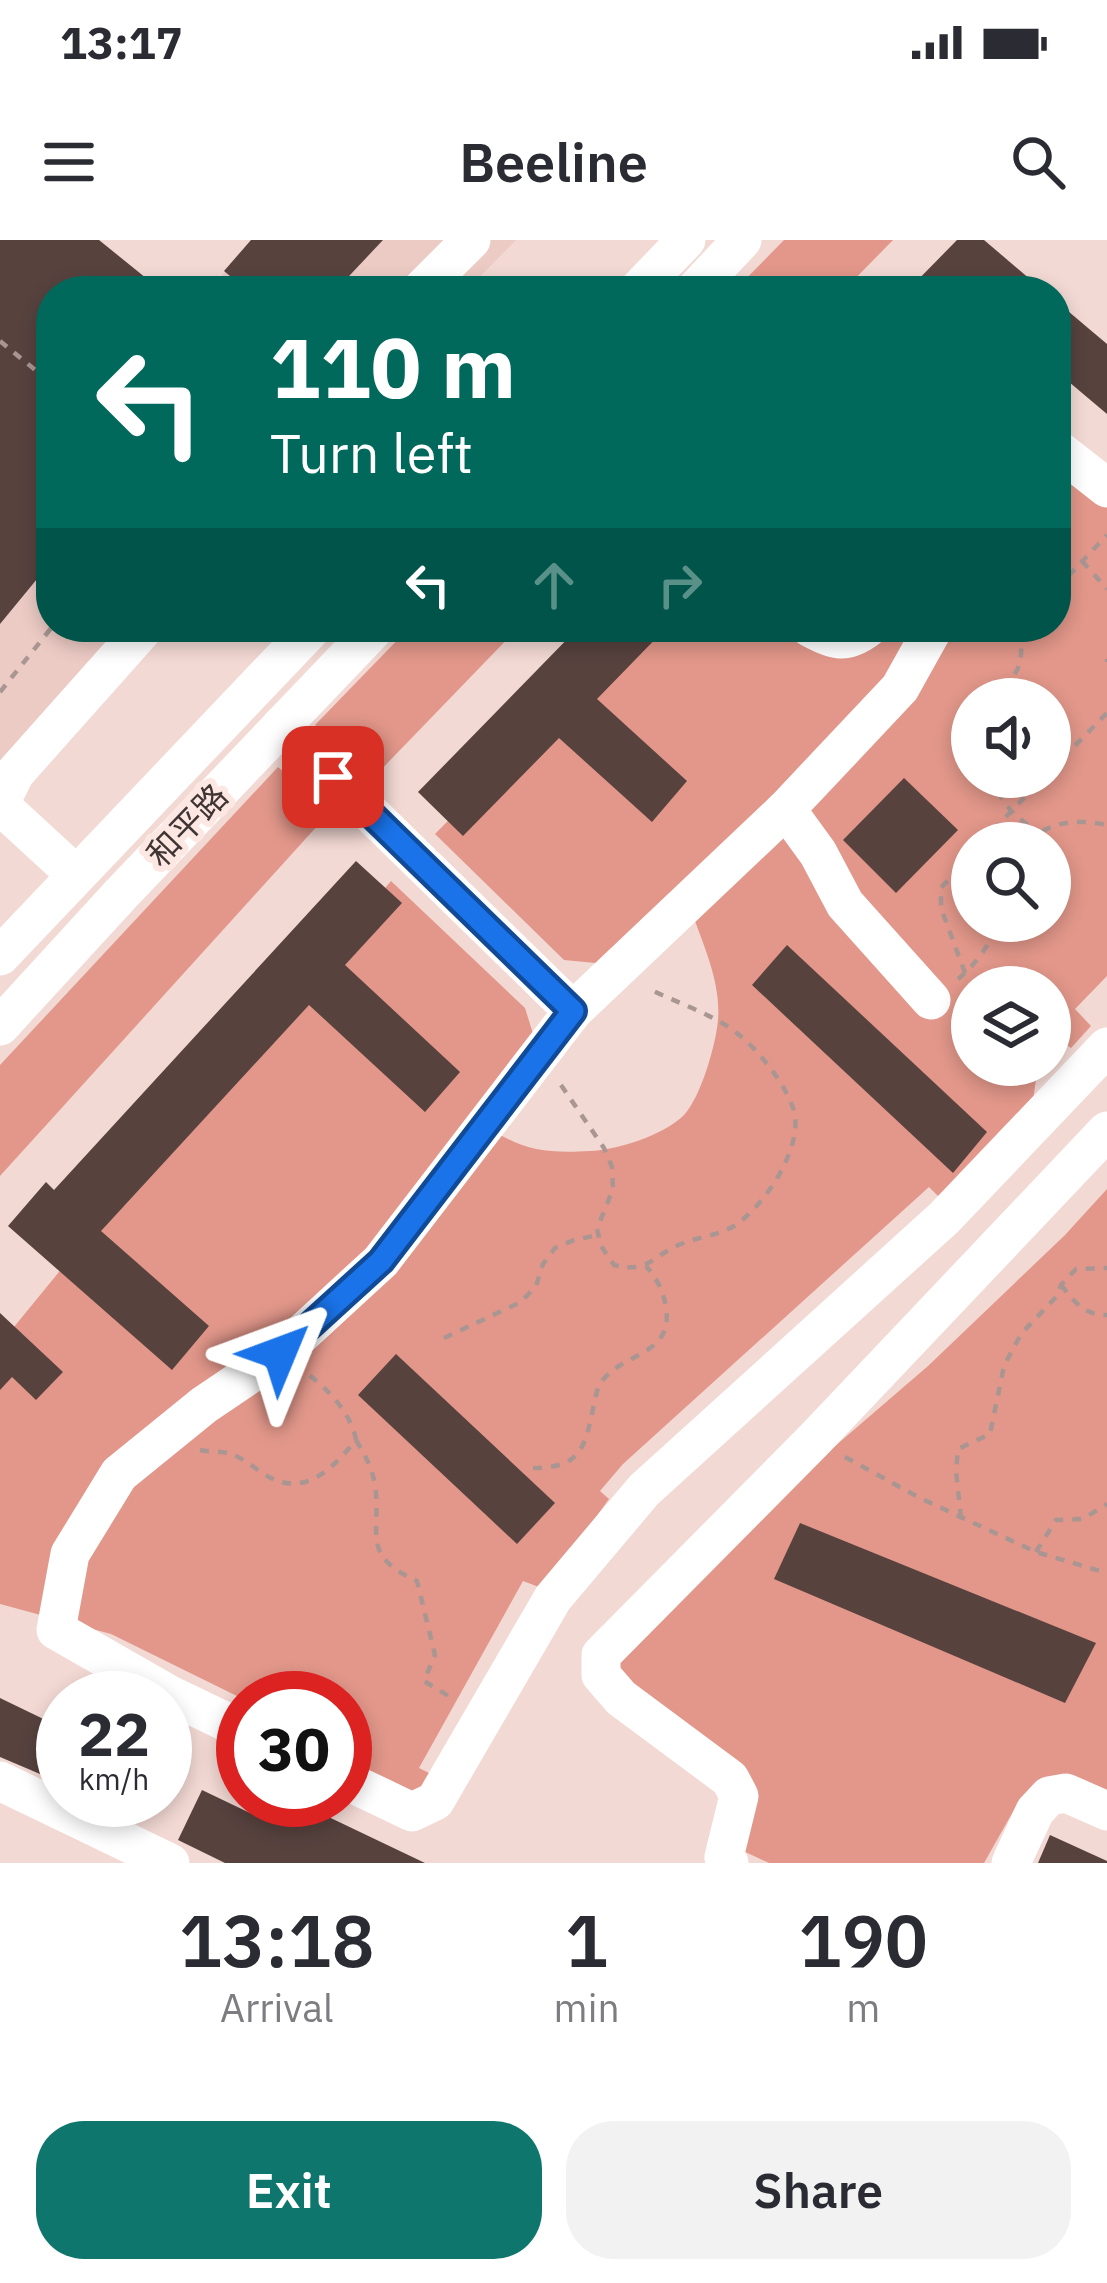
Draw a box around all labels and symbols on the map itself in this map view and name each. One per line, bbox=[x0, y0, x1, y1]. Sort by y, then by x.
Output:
pin bbox=[282, 726, 384, 828]
street label: 和平路 bbox=[137, 774, 236, 875]
position arrow bbox=[217, 1290, 343, 1416]
speed limit sign: 30 bbox=[216, 1671, 372, 1827]

